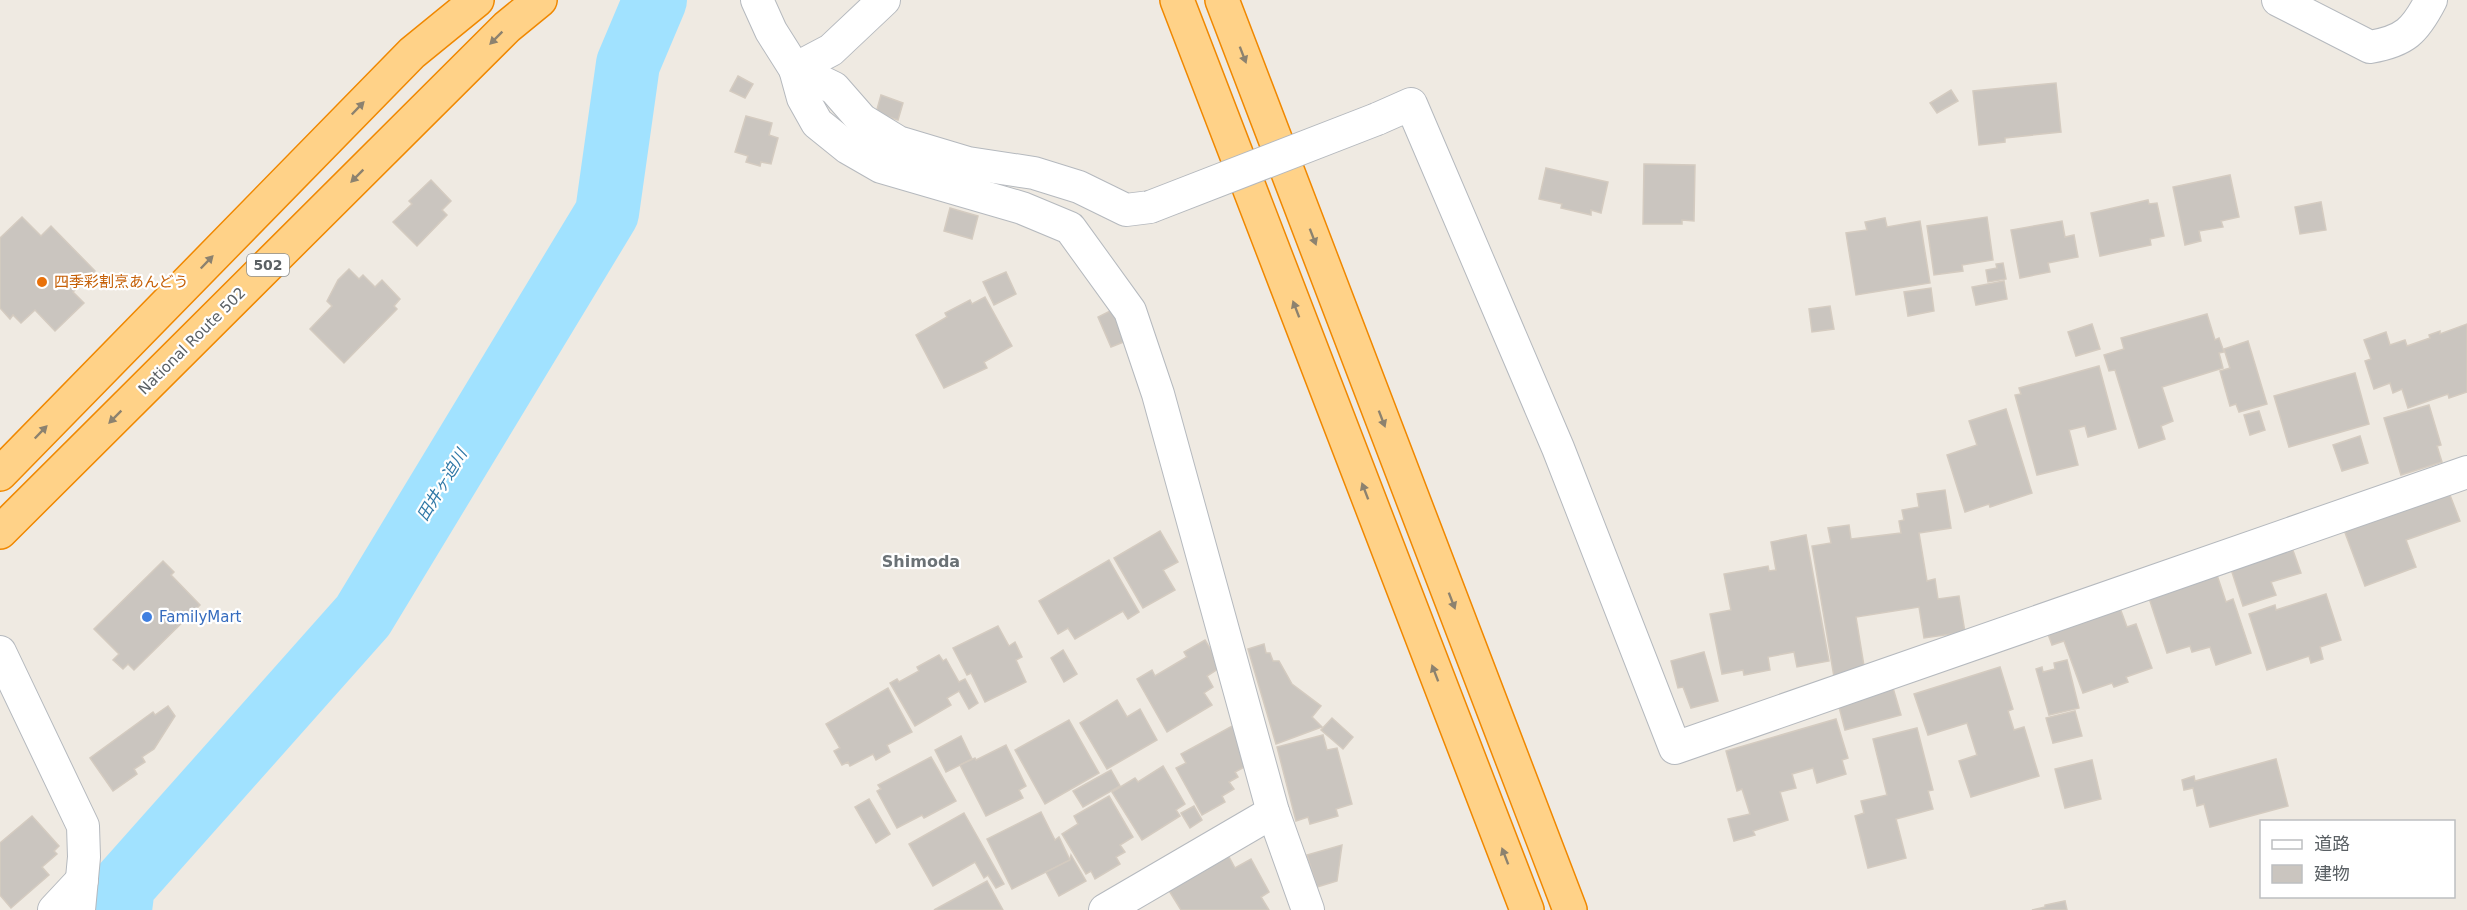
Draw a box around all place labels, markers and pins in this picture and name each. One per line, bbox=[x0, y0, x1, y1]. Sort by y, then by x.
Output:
place label: 四季彩割烹あんどう bbox=[54, 273, 189, 291]
marker: 四季彩割烹あんどう bbox=[35, 275, 49, 289]
place label: FamilyMart bbox=[159, 608, 242, 626]
marker: FamilyMart bbox=[140, 610, 154, 624]

